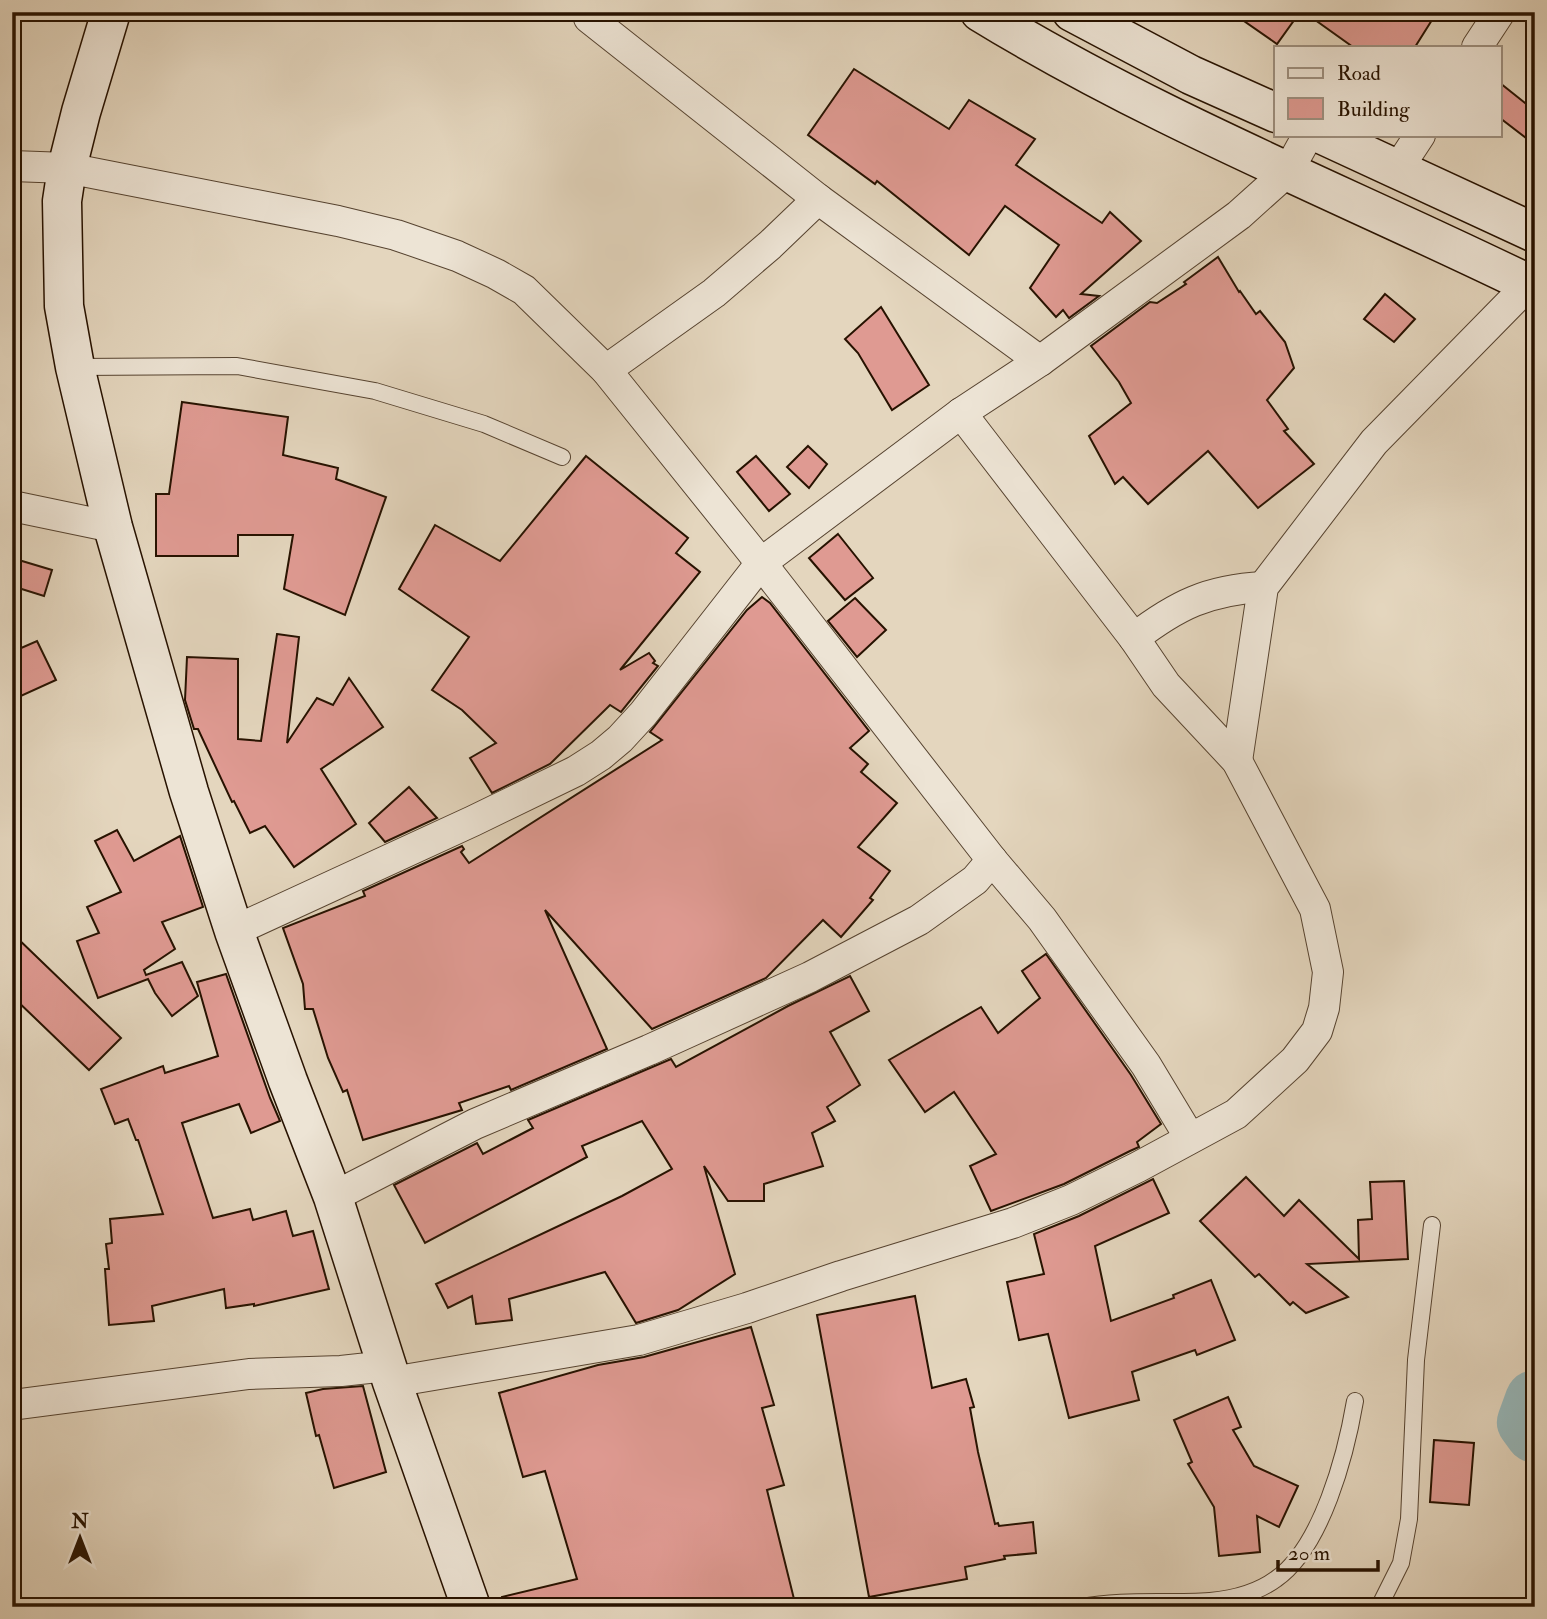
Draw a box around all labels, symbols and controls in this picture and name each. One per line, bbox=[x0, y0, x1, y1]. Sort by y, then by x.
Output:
legend bbox=[1274, 46, 1502, 136]
text: Road bbox=[1337, 60, 1382, 87]
text: Building bbox=[1337, 96, 1410, 123]
north arrow bbox=[46, 1504, 116, 1574]
text: N bbox=[70, 1510, 89, 1534]
scale bar bbox=[1278, 1528, 1377, 1572]
text: 20 m bbox=[1288, 1540, 1330, 1567]

